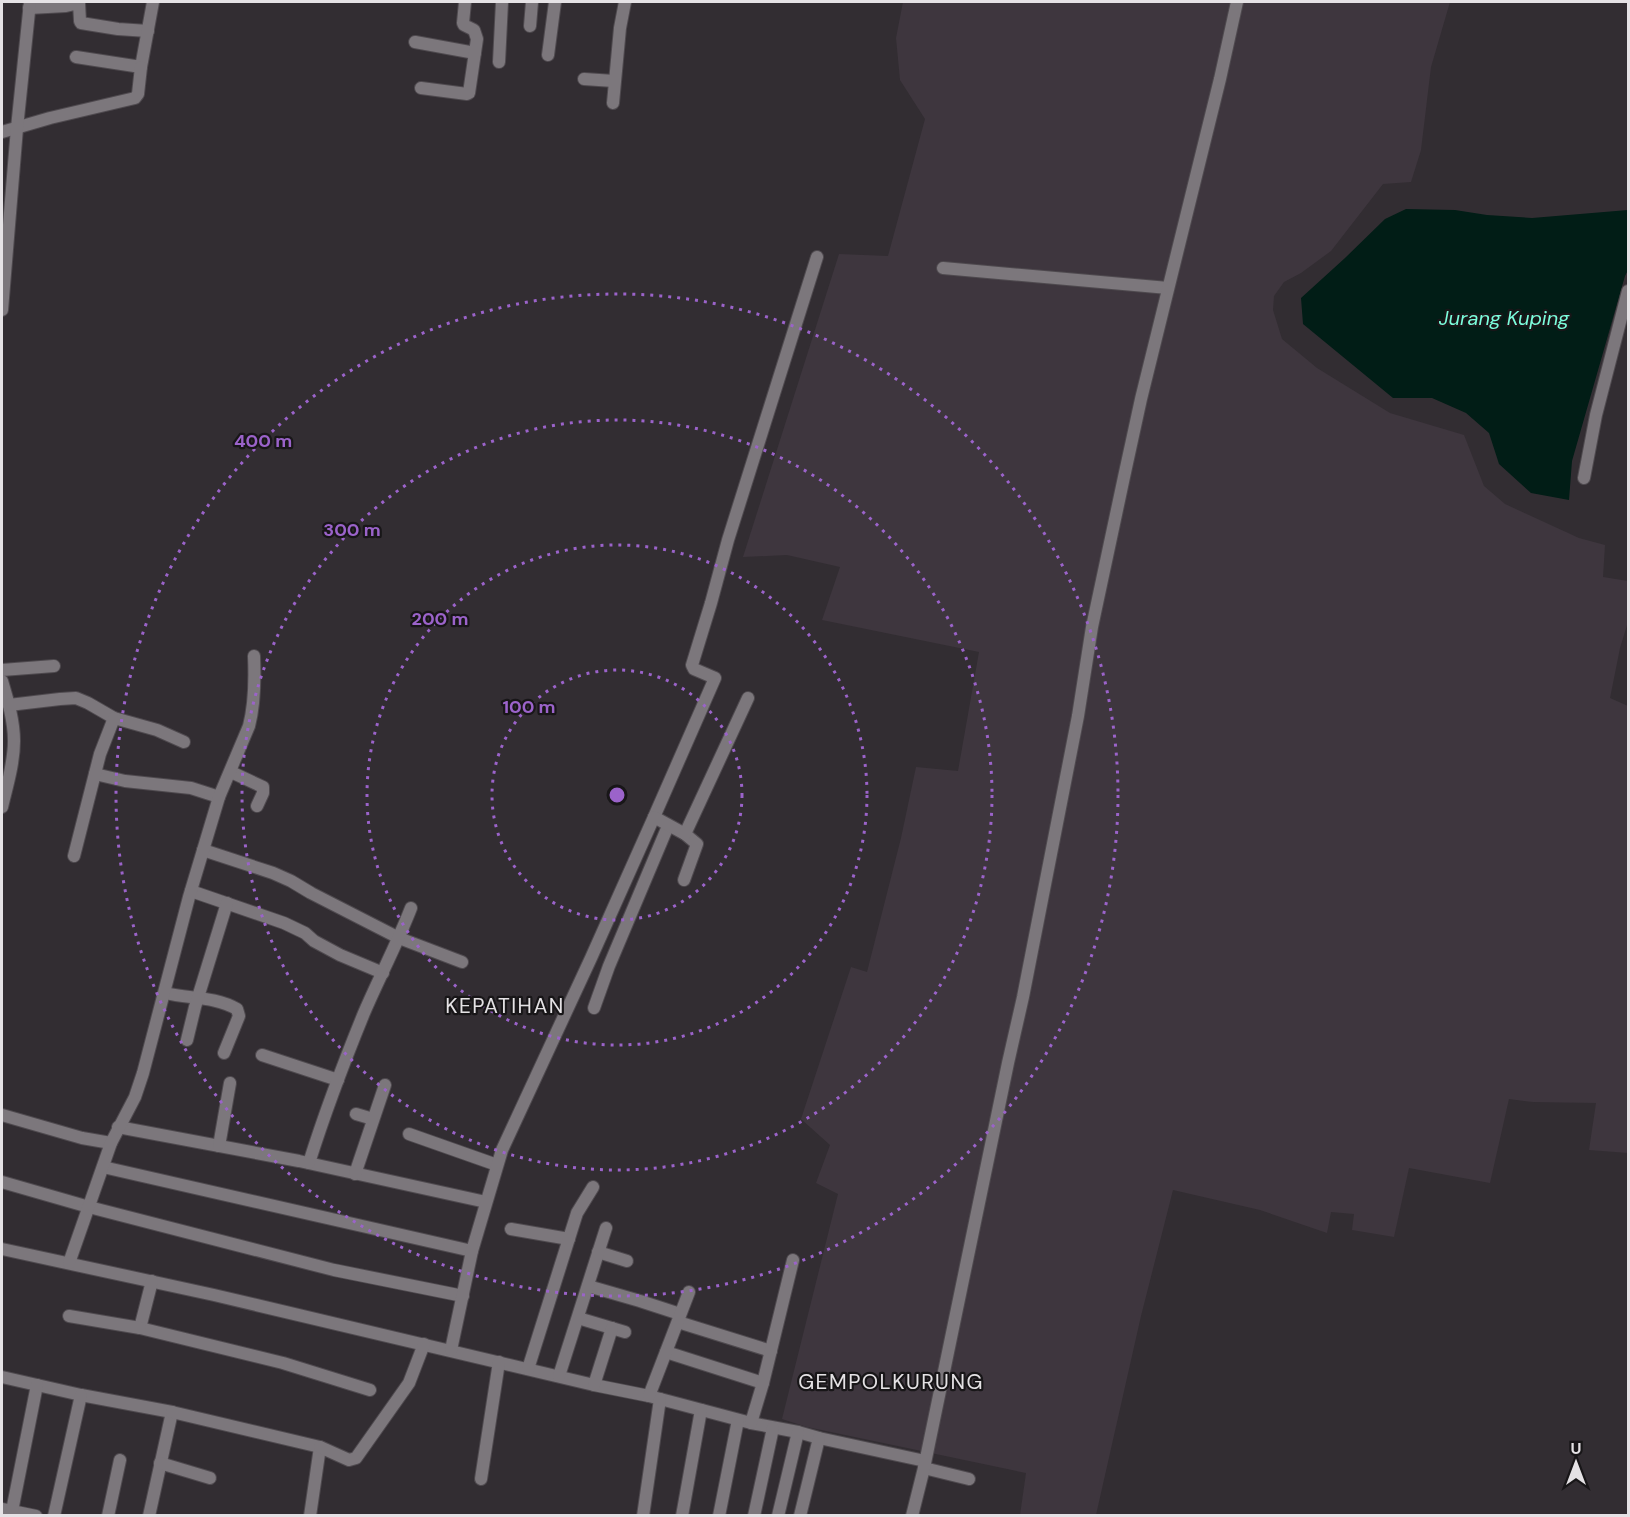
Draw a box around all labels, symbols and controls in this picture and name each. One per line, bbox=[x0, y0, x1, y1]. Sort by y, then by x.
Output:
water label: Jurang Kuping bbox=[1439, 305, 1570, 331]
text: 400 m bbox=[234, 429, 292, 453]
text: 300 m bbox=[323, 518, 381, 542]
text: 200 m bbox=[412, 607, 468, 631]
text: 100 m bbox=[502, 695, 556, 719]
centre of rings bbox=[607, 785, 627, 805]
district label: KEPATIHAN bbox=[445, 992, 565, 1020]
district label: GEMPOLKURUNG bbox=[798, 1368, 984, 1396]
north arrow bbox=[1546, 1433, 1606, 1493]
text: U bbox=[1571, 1438, 1581, 1459]

